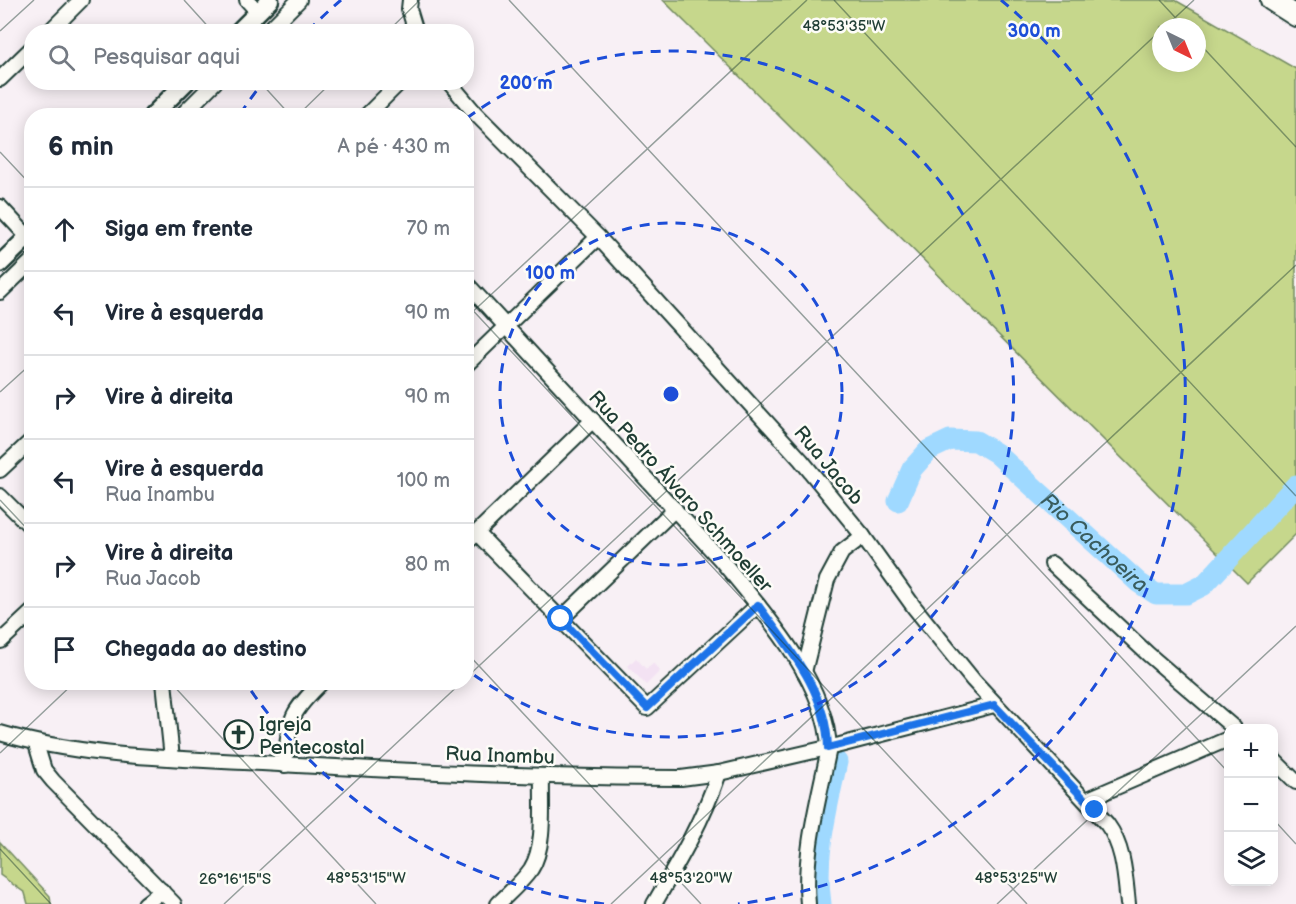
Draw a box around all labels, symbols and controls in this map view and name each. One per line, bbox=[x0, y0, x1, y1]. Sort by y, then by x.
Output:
text: 48°53'35"W bbox=[802, 17, 886, 36]
north arrow bbox=[1152, 18, 1206, 72]
text: 300 m bbox=[1007, 21, 1061, 42]
search box bbox=[24, 24, 474, 90]
icon: search bbox=[45, 41, 78, 74]
text: Pesquisar aqui bbox=[93, 44, 240, 71]
text: 200 m bbox=[499, 73, 553, 94]
text: 6 min bbox=[48, 132, 114, 163]
text: A pé · 430 m bbox=[338, 135, 450, 159]
icon: ahead bbox=[48, 213, 81, 246]
text: Siga em frente bbox=[105, 216, 253, 243]
text: 70 m bbox=[406, 217, 450, 241]
text: 100 m bbox=[525, 263, 575, 284]
icon: left bbox=[48, 297, 81, 330]
text: Vire à esquerda bbox=[105, 300, 264, 327]
text: 90 m bbox=[405, 301, 450, 325]
icon: right bbox=[48, 381, 81, 414]
text: Vire à direita bbox=[105, 384, 233, 411]
centre of rings bbox=[661, 384, 681, 404]
text: 90 m bbox=[405, 385, 450, 409]
street label: Rua Pedro Álvaro Schmoeller bbox=[583, 385, 778, 598]
street label: Rua Jacob bbox=[788, 421, 868, 510]
text: Vire à esquerda bbox=[105, 456, 264, 483]
icon: left bbox=[48, 465, 81, 498]
text: 100 m bbox=[397, 469, 450, 493]
text: Rua Inambu bbox=[105, 483, 215, 507]
water label: Rio Cachoeira bbox=[1036, 488, 1152, 598]
text: Vire à direita bbox=[105, 540, 233, 567]
icon: right bbox=[48, 549, 81, 582]
text: 80 m bbox=[405, 553, 450, 577]
text: Rua Jacob bbox=[105, 567, 201, 591]
route start bbox=[547, 605, 573, 631]
icon: arrive bbox=[48, 633, 81, 666]
text: Chegada ao destino bbox=[105, 636, 307, 663]
place label: Igreja Pentecostal bbox=[259, 713, 365, 760]
church icon: Igreja Pentecostal bbox=[222, 719, 254, 751]
map controls bbox=[1224, 724, 1278, 886]
button: + bbox=[1224, 724, 1278, 778]
street label: Rua Inambu bbox=[445, 742, 555, 770]
button: − bbox=[1224, 778, 1278, 832]
route end bbox=[1081, 796, 1107, 822]
button: layers bbox=[1224, 832, 1278, 886]
text: 48°53'15"W bbox=[326, 869, 406, 888]
text: 48°53'20"W bbox=[650, 869, 733, 888]
text: 48°53'25"W bbox=[975, 869, 1058, 888]
text: 26°16'15"S bbox=[199, 870, 271, 889]

